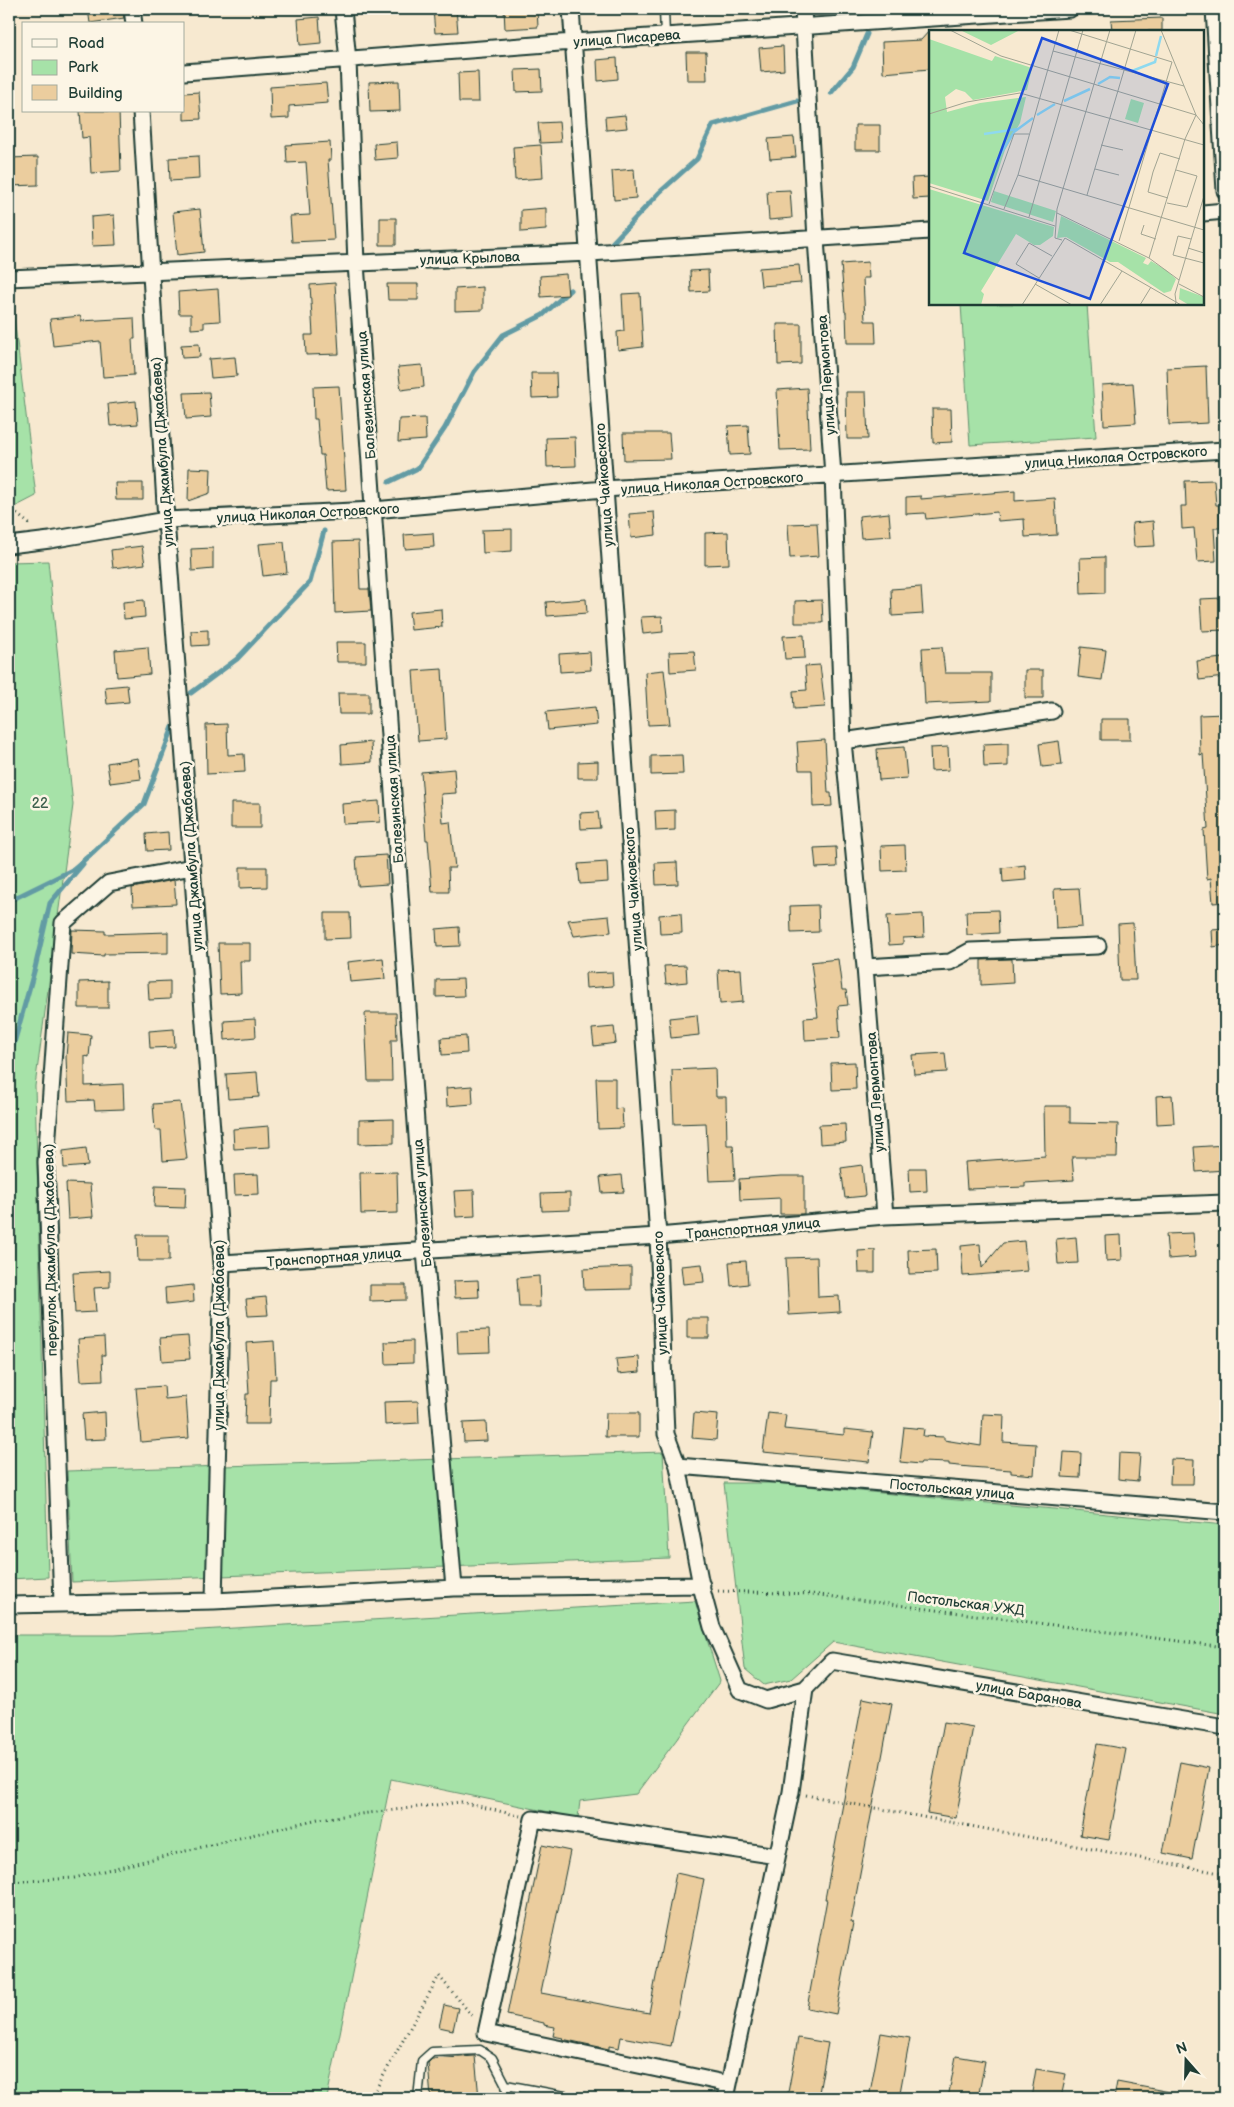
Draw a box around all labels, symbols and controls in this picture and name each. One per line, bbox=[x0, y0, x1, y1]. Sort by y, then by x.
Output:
legend bbox=[22, 22, 185, 112]
street label: улица Писарева bbox=[573, 26, 682, 51]
inset map bbox=[929, 30, 1204, 305]
text: Road bbox=[68, 34, 104, 53]
text: Park bbox=[68, 58, 99, 77]
text: Building bbox=[68, 84, 123, 103]
street label: улица Крылова bbox=[420, 248, 521, 269]
street label: улица Лермонтова bbox=[814, 313, 839, 436]
street label: Балезинская улица bbox=[353, 329, 379, 460]
street label: улица Джамбула (Джабаева) bbox=[147, 356, 178, 548]
street label: улица Чайковского bbox=[592, 423, 617, 547]
street label: улица Николая Островского bbox=[1024, 443, 1208, 472]
street label: улица Николая Островского bbox=[620, 469, 804, 498]
street label: улица Николая Островского bbox=[216, 500, 400, 527]
street label: Балезинская улица bbox=[381, 733, 407, 864]
street label: улица Джамбула (Джабаева) bbox=[176, 760, 207, 952]
park label: 22 bbox=[32, 795, 49, 812]
street label: улица Чайковского bbox=[621, 827, 646, 951]
street label: улица Лермонтова bbox=[863, 1030, 888, 1153]
street label: Балезинская улица bbox=[409, 1137, 435, 1268]
street label: переулок Джамбула (Джабаева) bbox=[40, 1143, 61, 1357]
street label: Транспортная улица bbox=[685, 1214, 822, 1243]
street label: улица Чайковского bbox=[650, 1231, 671, 1355]
street label: улица Джамбула (Джабаева) bbox=[211, 1240, 228, 1430]
street label: Транспортная улица bbox=[266, 1244, 403, 1271]
street label: Постольская улица bbox=[889, 1476, 1016, 1504]
street label: Постольская УЖД bbox=[906, 1588, 1026, 1619]
street label: улица Баранова bbox=[975, 1677, 1084, 1712]
north arrow bbox=[1162, 2034, 1212, 2084]
text: N bbox=[1174, 2038, 1190, 2058]

